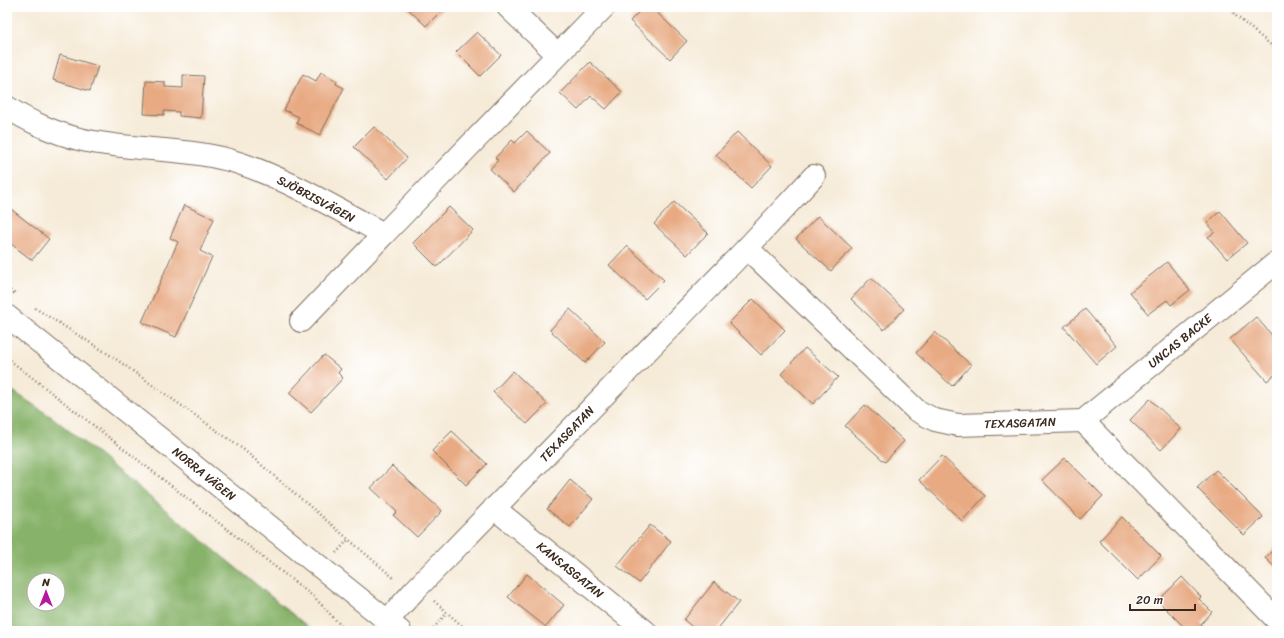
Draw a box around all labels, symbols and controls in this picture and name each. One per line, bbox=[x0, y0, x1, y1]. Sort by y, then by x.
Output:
street label: SJÖBRISVÄGEN bbox=[273, 169, 360, 229]
street label: UNCAS BACKE bbox=[1143, 307, 1218, 374]
street label: TEXASGATAN bbox=[534, 400, 600, 468]
street label: TEXASGATAN bbox=[984, 411, 1057, 435]
street label: NORRA VÄGEN bbox=[167, 441, 241, 507]
street label: KANSASGATAN bbox=[531, 536, 609, 605]
north arrow bbox=[26, 572, 66, 612]
text: N bbox=[41, 573, 50, 592]
scale bar bbox=[1130, 586, 1195, 612]
text: 20 m bbox=[1136, 589, 1163, 611]

